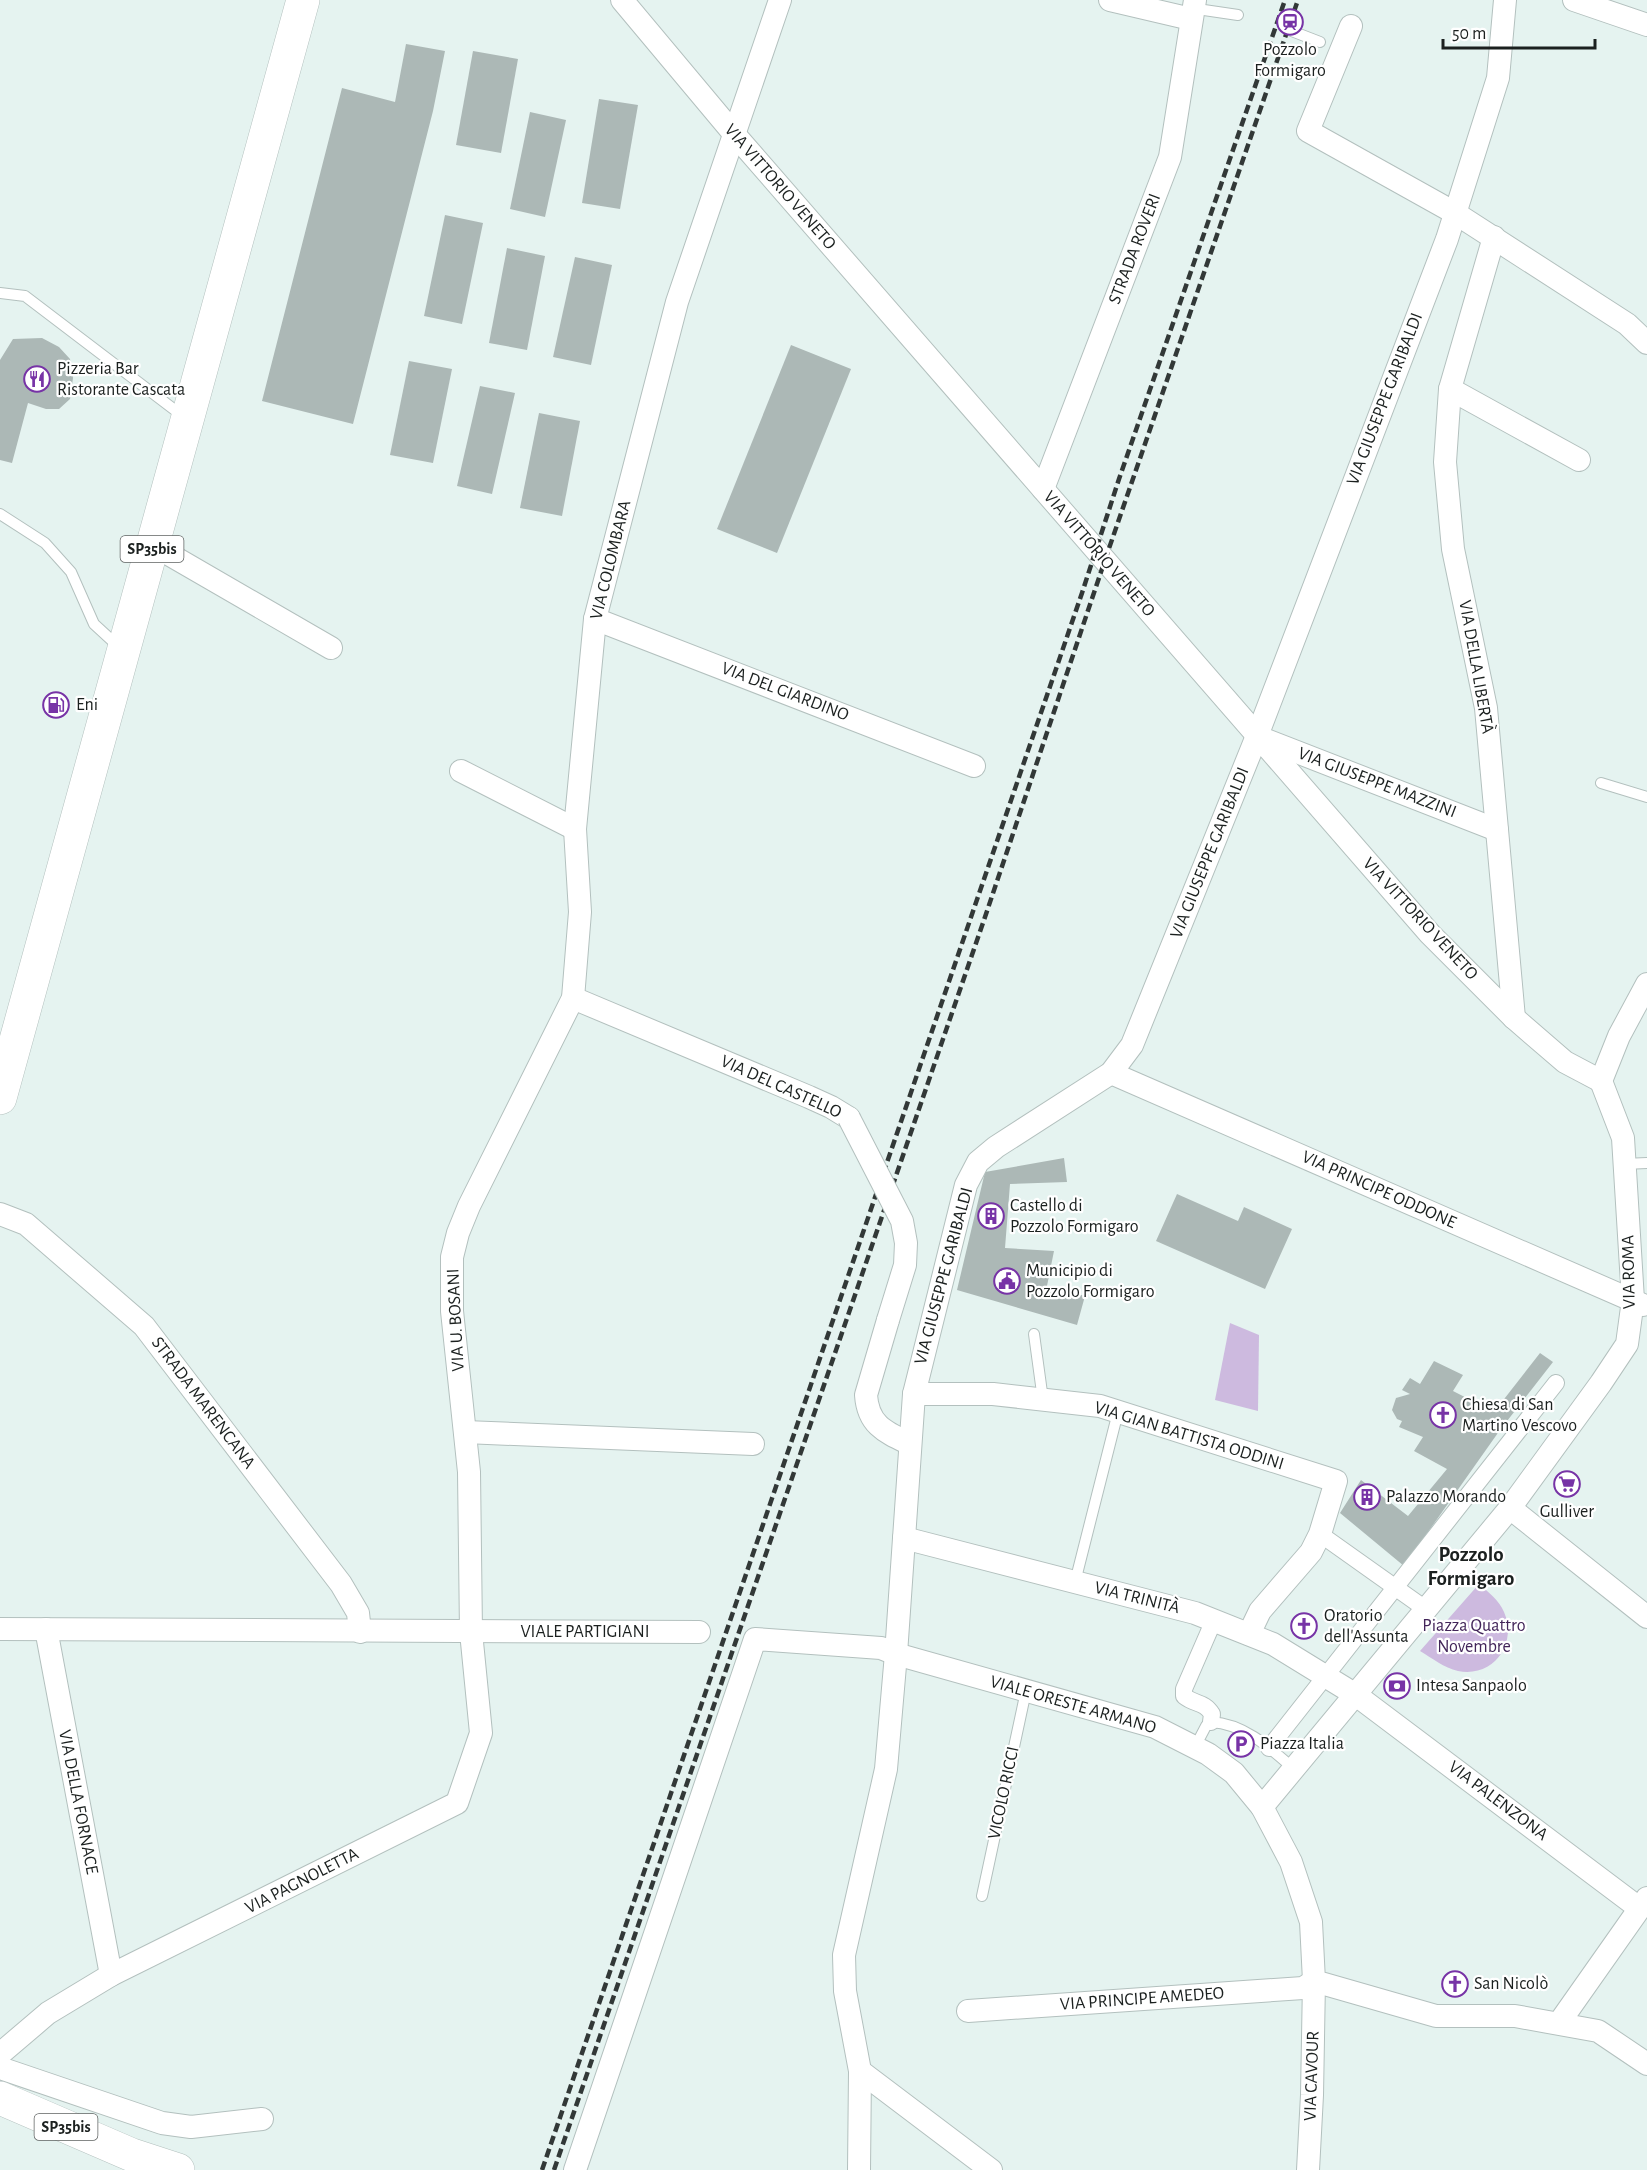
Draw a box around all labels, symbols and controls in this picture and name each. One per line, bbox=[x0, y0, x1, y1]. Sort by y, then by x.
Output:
station icon: Pozzolo Formigaro bbox=[1275, 7, 1305, 37]
scale bar bbox=[1443, 12, 1594, 50]
text: 50 m bbox=[1452, 25, 1486, 43]
place label: Pozzolo Formigaro bbox=[1254, 41, 1326, 80]
street label: VIA VITTORIO VENETO bbox=[721, 121, 839, 253]
street label: STRADA ROVERI bbox=[1106, 191, 1164, 307]
street label: VIA GIUSEPPE GARIBALDI bbox=[1344, 310, 1426, 488]
place label: Pizzeria Bar Ristorante Cascata bbox=[57, 360, 185, 399]
restaurant icon: Pizzeria Bar Ristorante Cascata bbox=[22, 364, 52, 394]
street label: VIA VITTORIO VENETO bbox=[1040, 488, 1158, 620]
street label: VIA COLOMBARA bbox=[588, 498, 635, 621]
road number: SP35bis bbox=[120, 536, 184, 562]
street label: VIA DELLA LIBERTÀ bbox=[1455, 598, 1500, 736]
street label: VIA DEL GIARDINO bbox=[719, 659, 851, 725]
fuel station icon: Eni bbox=[41, 690, 71, 720]
place label: Eni bbox=[76, 696, 98, 714]
street label: VIA GIUSEPPE MAZZINI bbox=[1295, 744, 1459, 822]
street label: VIA GIUSEPPE GARIBALDI bbox=[1167, 765, 1253, 941]
street label: VIA VITTORIO VENETO bbox=[1359, 854, 1481, 984]
street label: VIA DEL CASTELLO bbox=[718, 1052, 844, 1122]
street label: VIA PRINCIPE ODDONE bbox=[1299, 1148, 1459, 1232]
street label: VIA GIUSEPPE GARIBALDI bbox=[912, 1185, 976, 1367]
place label: Castello di Pozzolo Formigaro bbox=[1010, 1197, 1139, 1236]
building icon: Castello di Pozzolo Formigaro bbox=[976, 1201, 1006, 1231]
street label: VIA ROMA bbox=[1619, 1234, 1639, 1309]
place label: Municipio di Pozzolo Formigaro bbox=[1026, 1262, 1155, 1301]
public building icon: Municipio di Pozzolo Formigaro bbox=[992, 1266, 1022, 1296]
street label: VIA U. BOSANI bbox=[444, 1268, 468, 1372]
street label: STRADA MARENCANA bbox=[148, 1334, 259, 1473]
place label: Chiesa di San Martino Vescovo bbox=[1462, 1396, 1577, 1435]
street label: VIA GIAN BATTISTA ODDINI bbox=[1092, 1399, 1286, 1473]
church icon: Chiesa di San Martino Vescovo bbox=[1428, 1400, 1458, 1430]
supermarket icon: Gulliver bbox=[1552, 1469, 1582, 1499]
building icon: Palazzo Morando bbox=[1352, 1482, 1382, 1512]
place label: Palazzo Morando bbox=[1386, 1488, 1506, 1506]
place label: Gulliver bbox=[1540, 1503, 1594, 1521]
district label: Pozzolo Formigaro bbox=[1428, 1544, 1514, 1589]
street label: VIA TRINITÀ bbox=[1093, 1576, 1183, 1617]
place label: Oratorio dell'Assunta bbox=[1324, 1607, 1409, 1646]
church icon: Oratorio dell'Assunta bbox=[1289, 1611, 1319, 1641]
park label: Piazza Quattro Novembre bbox=[1422, 1617, 1526, 1656]
street label: VIALE PARTIGIANI bbox=[520, 1623, 650, 1641]
bank icon: Intesa Sanpaolo bbox=[1382, 1671, 1412, 1701]
street label: VIALE ORESTE ARMANO bbox=[988, 1673, 1158, 1737]
place label: Intesa Sanpaolo bbox=[1416, 1677, 1527, 1695]
street label: VIA DELLA FORNACE bbox=[55, 1728, 101, 1876]
parking icon: Piazza Italia bbox=[1226, 1729, 1256, 1759]
place label: Piazza Italia bbox=[1260, 1735, 1344, 1753]
street label: VICOLO RICCI bbox=[985, 1745, 1023, 1841]
street label: VIA PALENZONA bbox=[1445, 1758, 1552, 1844]
street label: VIA PAGNOLETTA bbox=[242, 1844, 362, 1917]
church icon: San Nicolò bbox=[1440, 1969, 1470, 1999]
place label: San Nicolò bbox=[1474, 1975, 1548, 1993]
street label: VIA PRINCIPE AMEDEO bbox=[1059, 1984, 1225, 2014]
street label: VIA CAVOUR bbox=[1301, 2031, 1323, 2121]
road number: SP35bis bbox=[34, 2114, 98, 2140]

